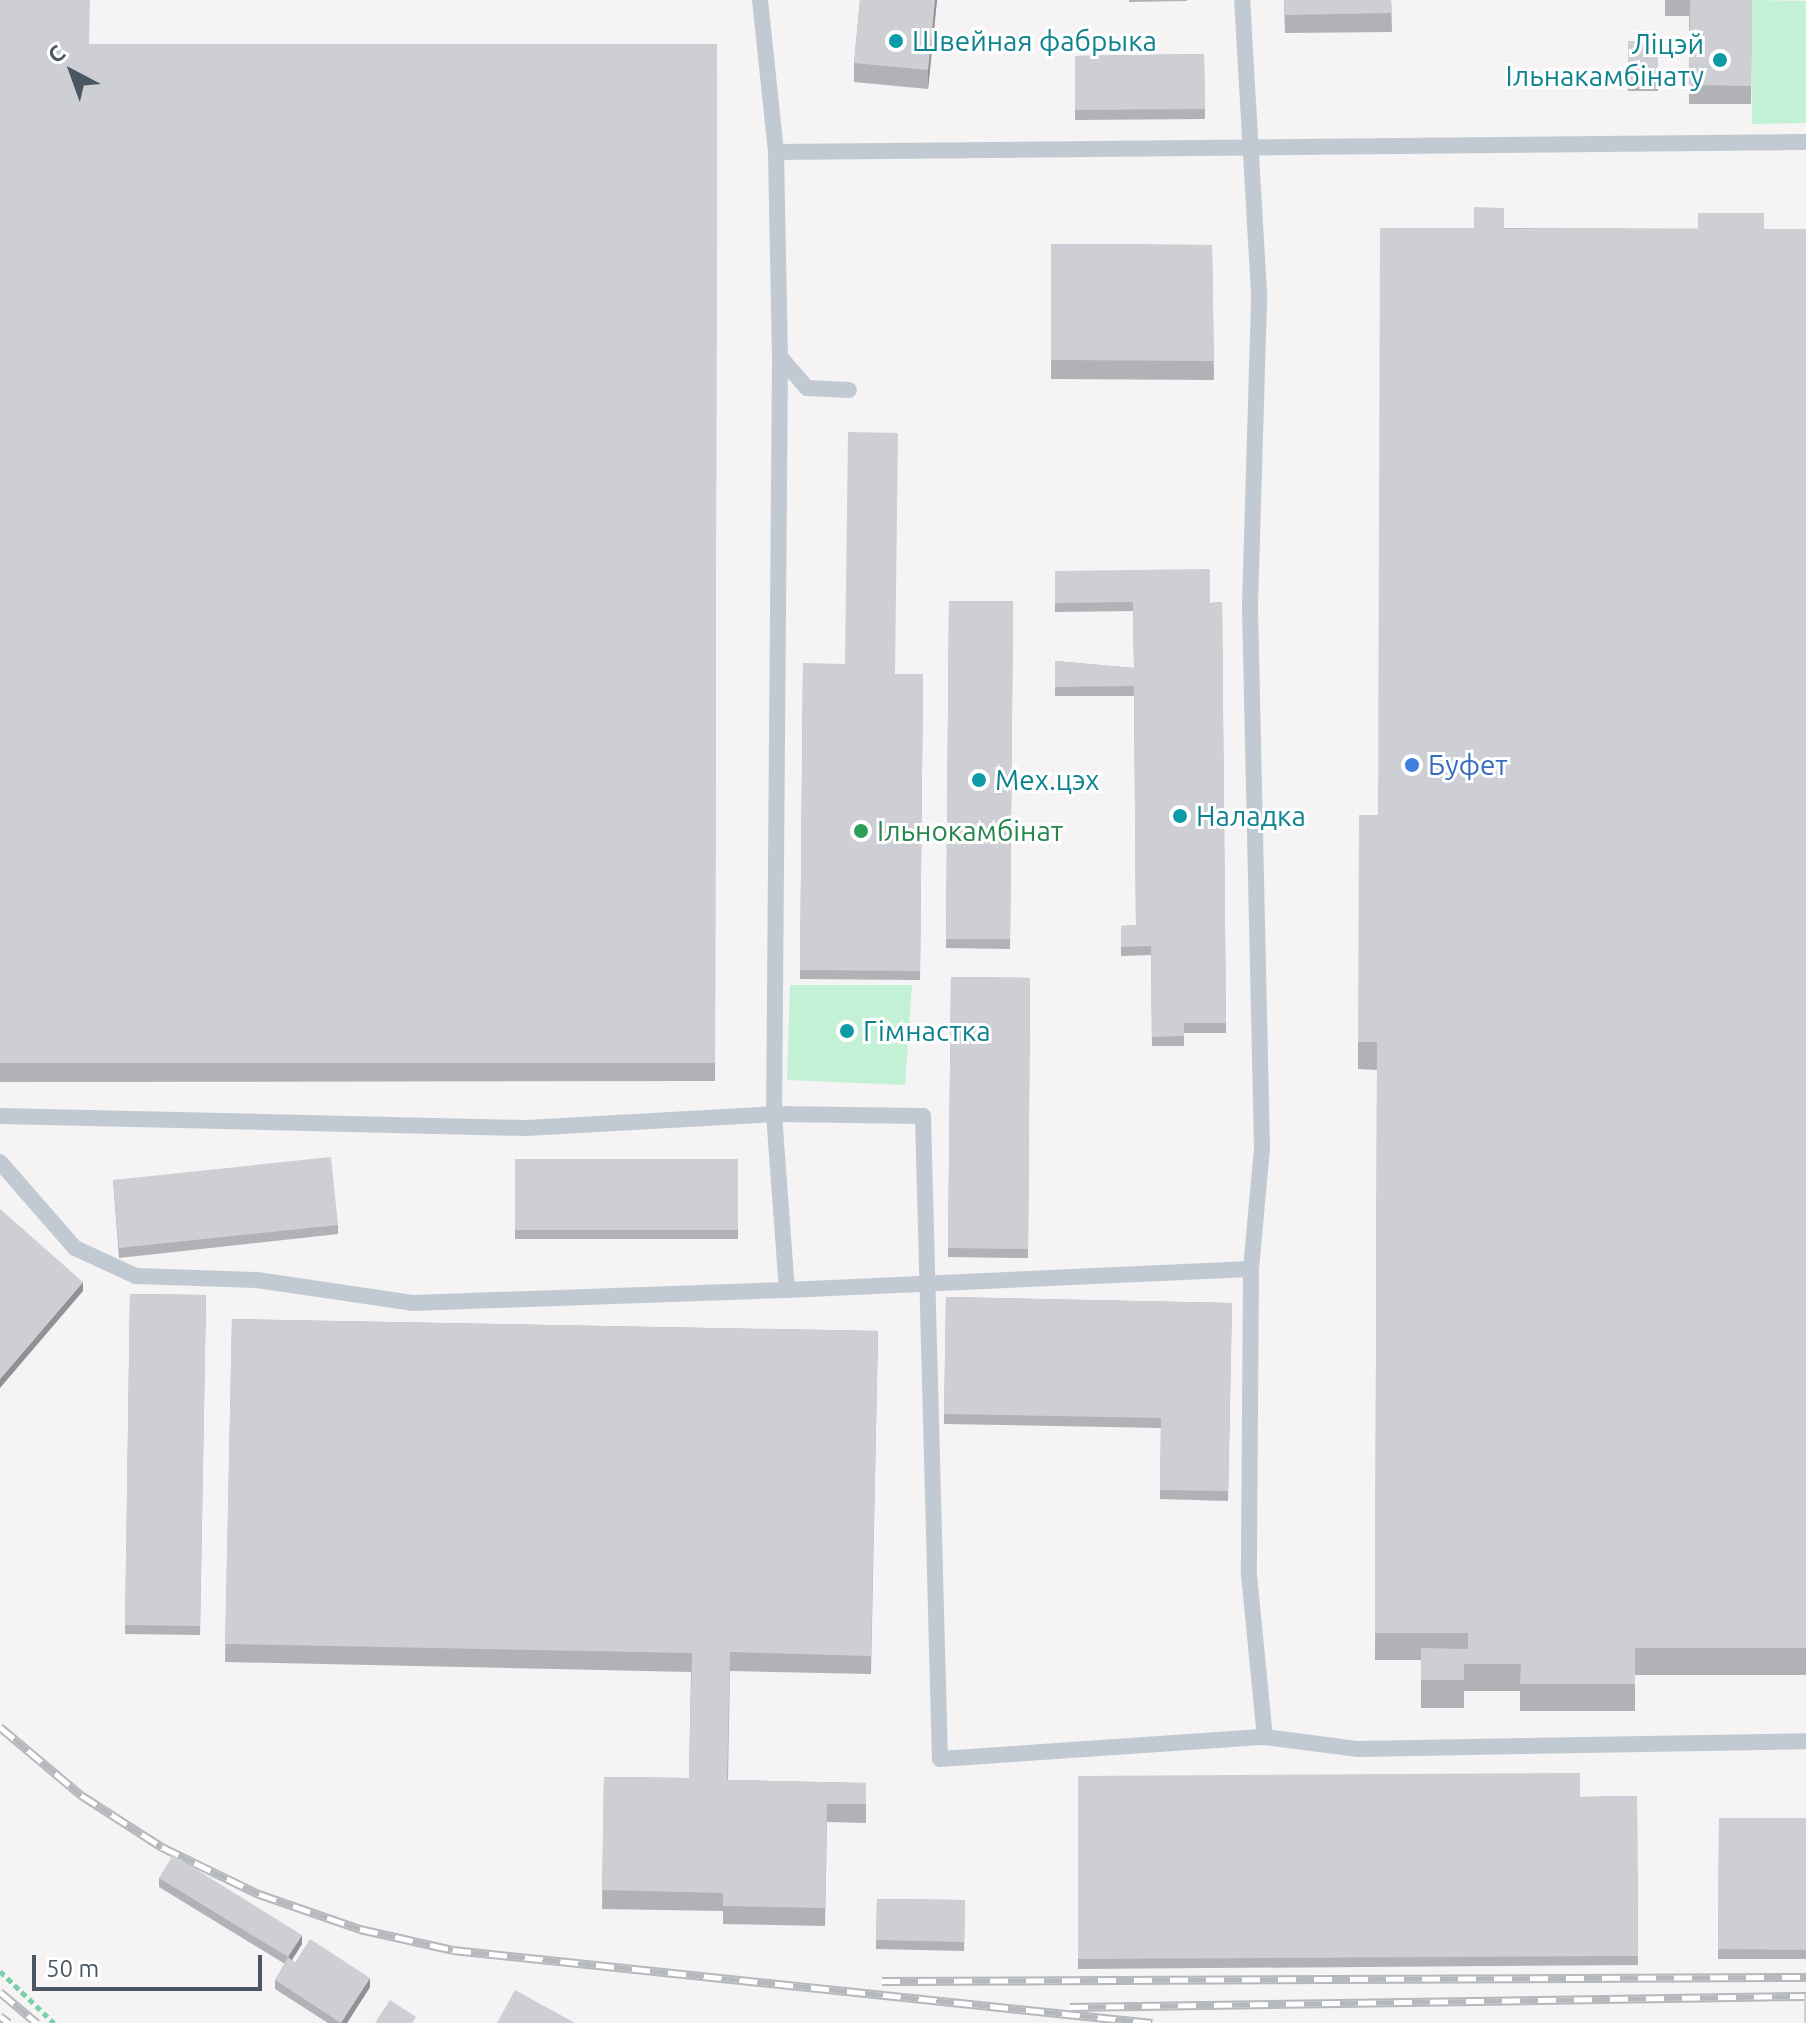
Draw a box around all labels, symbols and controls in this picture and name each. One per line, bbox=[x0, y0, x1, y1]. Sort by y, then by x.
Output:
place label: Швейная фабрыка bbox=[912, 24, 1157, 58]
place label: Ліцэй Ільнакамбінату bbox=[1506, 27, 1704, 93]
north arrow bbox=[32, 32, 112, 112]
marker: Швейная фабрыка bbox=[887, 32, 905, 50]
text: С bbox=[42, 39, 69, 68]
marker: Ліцэй Ільнакамбінату bbox=[1711, 51, 1729, 69]
place label: Буфет bbox=[1428, 748, 1508, 782]
marker: Буфет bbox=[1403, 756, 1421, 774]
place label: Мех.цэх bbox=[995, 763, 1099, 797]
marker: Мех.цэх bbox=[970, 771, 988, 789]
place label: Наладка bbox=[1196, 799, 1306, 833]
marker: Наладка bbox=[1171, 807, 1189, 825]
place label: Ільнокамбінат bbox=[877, 814, 1063, 848]
marker: Ільнокамбінат bbox=[852, 822, 870, 840]
place label: Гімнастка bbox=[863, 1014, 991, 1048]
marker: Гімнастка bbox=[838, 1022, 856, 1040]
scale bar bbox=[36, 1939, 266, 1989]
text: 50 m bbox=[46, 1955, 99, 1982]

